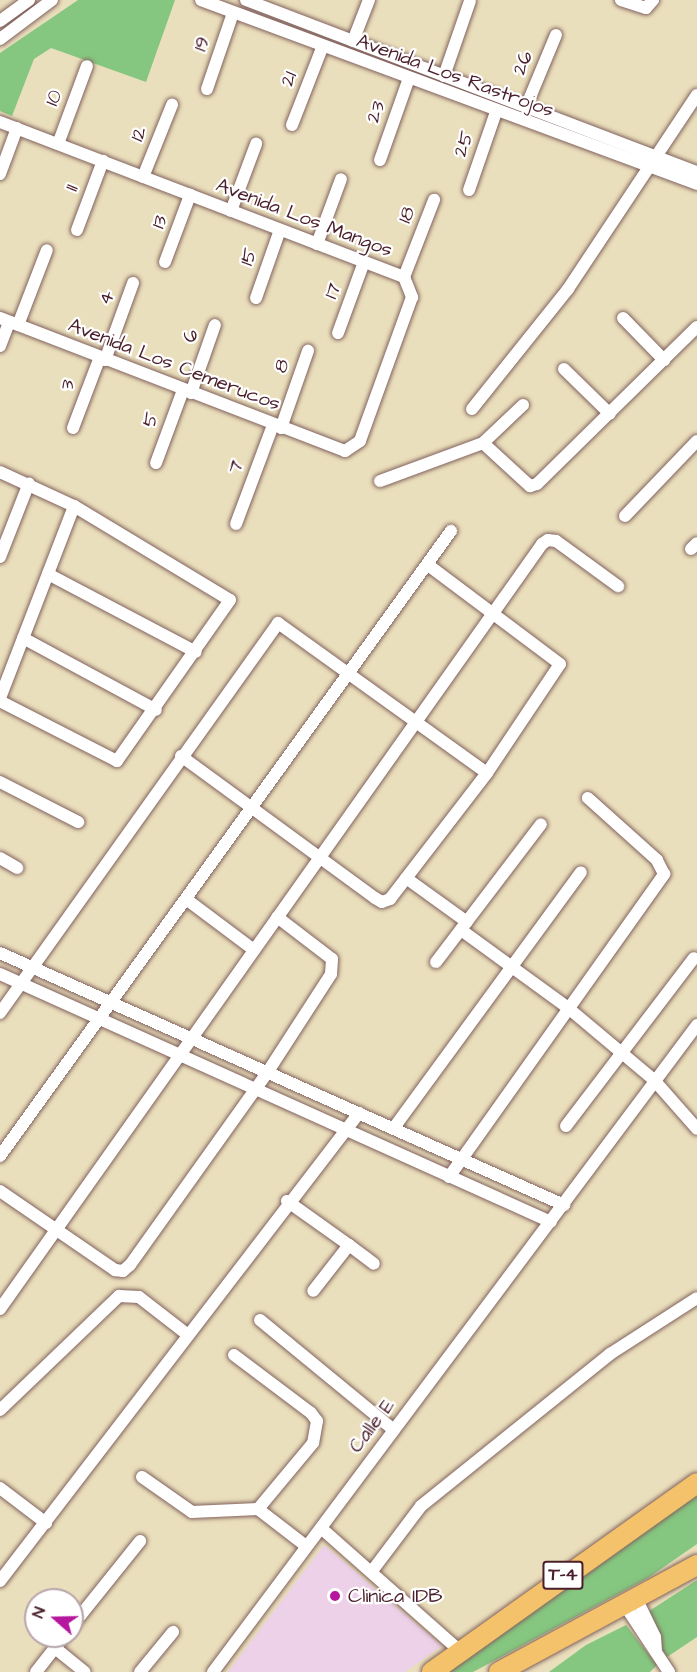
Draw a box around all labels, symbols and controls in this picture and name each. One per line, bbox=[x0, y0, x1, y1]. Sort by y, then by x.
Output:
street label: Avenida Los Rastrojos bbox=[353, 29, 557, 123]
street label: 19 bbox=[188, 34, 216, 54]
street label: 26 bbox=[507, 47, 539, 79]
street label: 21 bbox=[275, 68, 303, 90]
street label: 10 bbox=[40, 87, 68, 109]
street label: 23 bbox=[361, 98, 391, 126]
street label: 12 bbox=[125, 123, 153, 145]
street label: 25 bbox=[448, 128, 480, 160]
street label: Avenida Los Mangos bbox=[212, 173, 396, 263]
street label: 11 bbox=[60, 181, 84, 195]
street label: 18 bbox=[393, 203, 421, 227]
street label: 13 bbox=[147, 212, 173, 232]
street label: 15 bbox=[235, 245, 263, 269]
street label: 17 bbox=[319, 280, 347, 302]
street label: 4 bbox=[93, 287, 121, 309]
street label: Avenida Los Cemerucos bbox=[65, 313, 283, 417]
street label: 6 bbox=[178, 326, 204, 346]
street label: 8 bbox=[269, 356, 295, 376]
street label: 3 bbox=[55, 376, 81, 394]
street label: 5 bbox=[137, 409, 165, 431]
street label: 7 bbox=[223, 457, 249, 477]
street label: Calle E bbox=[344, 1394, 400, 1458]
road number: T-4 bbox=[542, 1560, 584, 1590]
place label: Clinica IDB bbox=[348, 1584, 442, 1608]
marker: Clinica IDB bbox=[326, 1587, 344, 1605]
north arrow bbox=[24, 1588, 84, 1648]
text: N bbox=[27, 1604, 51, 1621]

